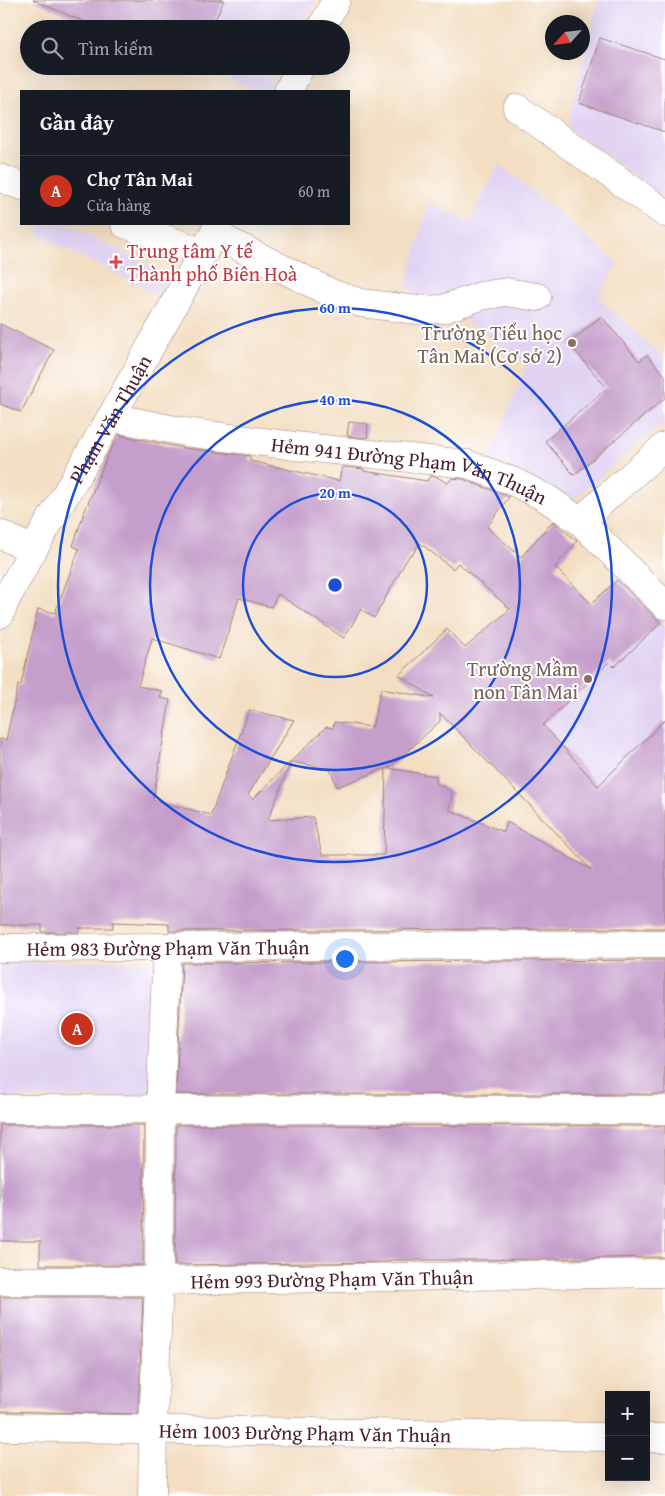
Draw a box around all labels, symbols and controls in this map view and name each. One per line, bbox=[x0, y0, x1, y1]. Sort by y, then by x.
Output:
north arrow bbox=[545, 15, 590, 60]
search box bbox=[20, 20, 350, 75]
icon: search bbox=[38, 34, 66, 62]
text: Tìm kiếm bbox=[78, 34, 153, 62]
text: Gần đây bbox=[40, 107, 114, 138]
text: Chợ Tân Mai bbox=[87, 165, 193, 193]
text: A bbox=[51, 179, 61, 203]
text: 60 m bbox=[298, 179, 330, 203]
text: Cửa hàng bbox=[87, 193, 150, 217]
place label: Trung tâm Y tế Thành phố Biên Hoà bbox=[127, 236, 298, 288]
marker: Trung tâm Y tế Thành phố Biên Hoà bbox=[109, 255, 123, 269]
text: 60 m bbox=[319, 297, 351, 318]
place label: Trường Tiểu học Tân Mai (Cơ sở 2) bbox=[418, 318, 562, 370]
marker: Trường Tiểu học Tân Mai (Cơ sở 2) bbox=[566, 337, 578, 349]
street label: Phạm Văn Thuận bbox=[61, 349, 158, 489]
text: 40 m bbox=[319, 389, 351, 410]
street label: Hẻm 941 Đường Phạm Văn Thuận bbox=[270, 429, 552, 511]
text: 20 m bbox=[319, 482, 351, 503]
centre of rings bbox=[326, 576, 344, 594]
place label: Trường Mầm non Tân Mai bbox=[467, 654, 579, 706]
marker: Trường Mầm non Tân Mai bbox=[582, 673, 594, 685]
street label: Hẻm 983 Đường Phạm Văn Thuận bbox=[27, 932, 309, 962]
your location bbox=[332, 946, 358, 972]
pin: A bbox=[61, 1010, 93, 1048]
street label: Hẻm 993 Đường Phạm Văn Thuận bbox=[190, 1262, 474, 1295]
map controls bbox=[605, 1391, 650, 1481]
button: + bbox=[605, 1391, 650, 1436]
street label: Hẻm 1003 Đường Phạm Văn Thuận bbox=[159, 1415, 451, 1449]
button: − bbox=[605, 1436, 650, 1481]

